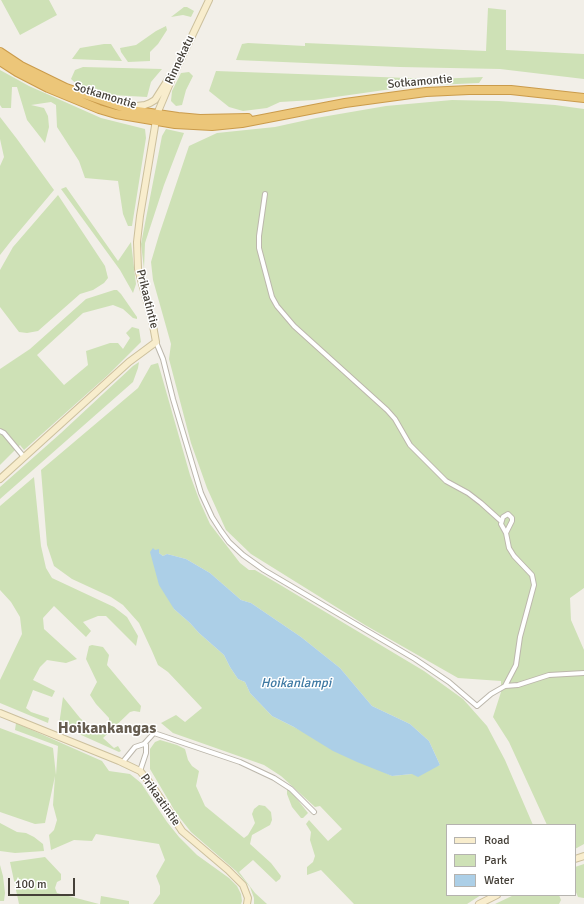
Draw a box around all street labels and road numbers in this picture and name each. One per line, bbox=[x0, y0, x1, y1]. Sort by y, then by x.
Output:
street label: Rinnekatu bbox=[162, 33, 198, 87]
street label: Sotkamontie bbox=[387, 72, 453, 92]
street label: Sotkamontie bbox=[72, 80, 138, 112]
street label: Prikaatintie bbox=[133, 268, 161, 330]
street label: Prikaatintie bbox=[137, 771, 183, 829]

